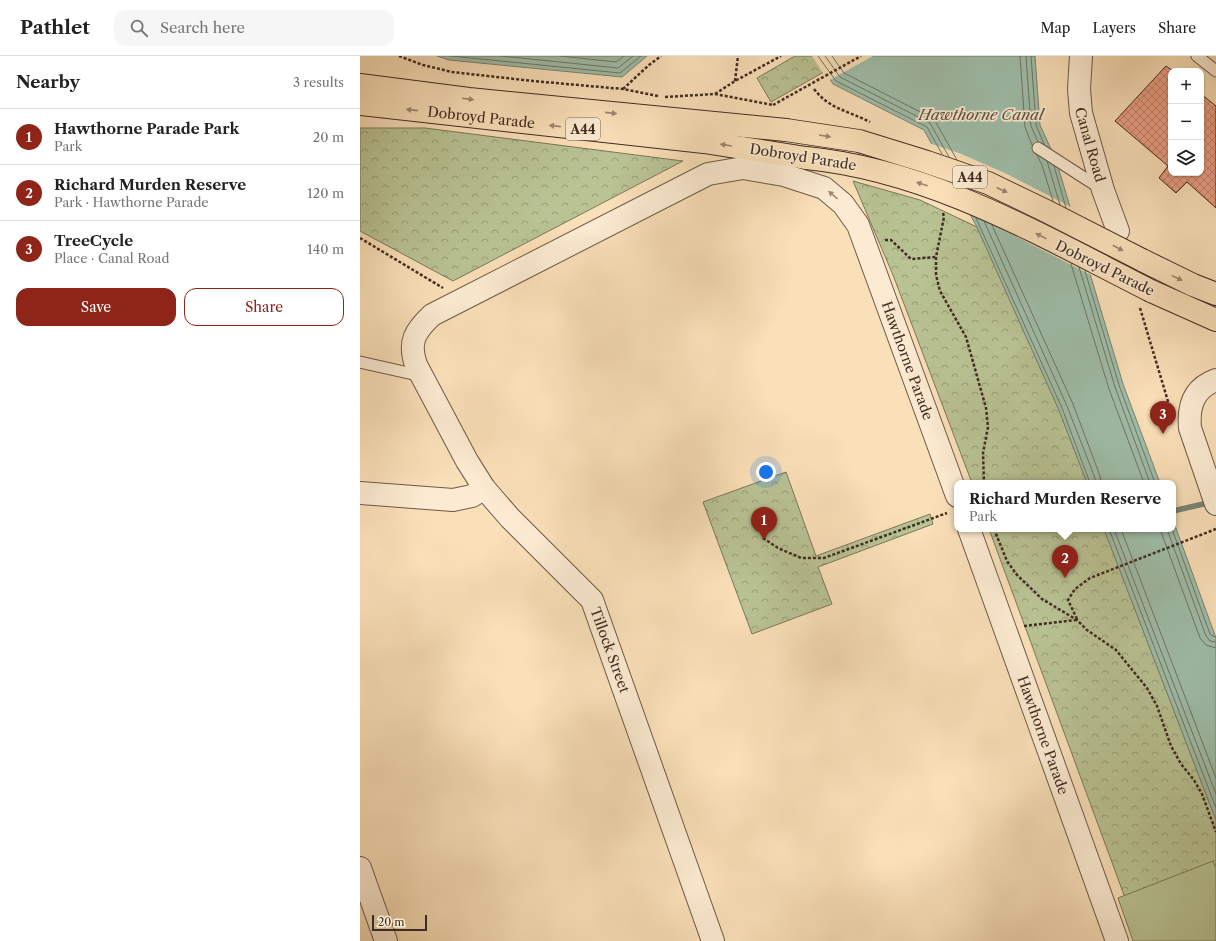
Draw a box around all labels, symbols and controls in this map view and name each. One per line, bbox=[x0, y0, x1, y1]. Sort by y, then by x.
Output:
search box bbox=[114, 10, 394, 46]
text: Pathlet bbox=[20, 16, 90, 39]
icon: search bbox=[128, 17, 150, 39]
text: Search here bbox=[160, 18, 245, 37]
text: Map bbox=[1040, 19, 1070, 37]
text: Layers bbox=[1092, 19, 1136, 37]
text: Share bbox=[1158, 19, 1196, 37]
map controls bbox=[1168, 68, 1204, 176]
button: + bbox=[1168, 68, 1204, 104]
text: Nearby bbox=[16, 72, 80, 92]
text: 3 results bbox=[293, 74, 344, 90]
one-way arrow bbox=[462, 95, 474, 102]
street label: Dobroyd Parade bbox=[427, 103, 536, 132]
button: − bbox=[1168, 104, 1204, 140]
water label: Hawthorne Canal bbox=[917, 105, 1046, 124]
one-way arrow bbox=[406, 107, 418, 113]
street label: Canal Road bbox=[1072, 107, 1109, 184]
one-way arrow bbox=[605, 110, 617, 116]
road number: A44 bbox=[566, 118, 600, 140]
text: Hawthorne Parade Park bbox=[54, 119, 239, 138]
one-way arrow bbox=[549, 122, 561, 129]
text: 1 bbox=[26, 129, 32, 145]
text: 20 m bbox=[313, 129, 344, 145]
one-way arrow bbox=[819, 133, 831, 139]
text: Park bbox=[54, 138, 82, 154]
street label: Dobroyd Parade bbox=[748, 140, 858, 174]
button: layers bbox=[1168, 140, 1204, 176]
one-way arrow bbox=[720, 142, 732, 148]
road number: A44 bbox=[953, 166, 987, 188]
text: Richard Murden Reserve bbox=[54, 175, 246, 194]
one-way arrow bbox=[916, 181, 928, 187]
text: 2 bbox=[25, 185, 33, 201]
text: 120 m bbox=[307, 185, 344, 201]
one-way arrow bbox=[996, 187, 1008, 193]
one-way arrow bbox=[827, 191, 838, 200]
text: Park · Hawthorne Parade bbox=[54, 194, 209, 210]
text: TreeCycle bbox=[54, 231, 133, 250]
one-way arrow bbox=[1035, 233, 1047, 239]
street label: Dobroyd Parade bbox=[1053, 236, 1158, 300]
text: 3 bbox=[25, 241, 33, 257]
text: 140 m bbox=[307, 241, 344, 257]
one-way arrow bbox=[1112, 245, 1124, 251]
text: Place · Canal Road bbox=[54, 250, 169, 266]
one-way arrow bbox=[1171, 275, 1183, 281]
button: Save bbox=[16, 288, 176, 326]
button: Share bbox=[184, 288, 344, 326]
street label: Hawthorne Parade bbox=[878, 299, 938, 423]
pin: 3 bbox=[1150, 401, 1176, 434]
your location bbox=[756, 462, 776, 482]
popup bbox=[954, 480, 1176, 532]
text: Richard Murden Reserve bbox=[969, 489, 1161, 508]
pin: 1 bbox=[751, 507, 777, 540]
text: Park bbox=[969, 508, 997, 524]
pin: 2 bbox=[1052, 545, 1078, 578]
street label: Tillock Street bbox=[586, 605, 634, 695]
street label: Hawthorne Parade bbox=[1013, 673, 1073, 797]
scale bar bbox=[372, 913, 427, 932]
text: 20 m bbox=[378, 915, 404, 929]

